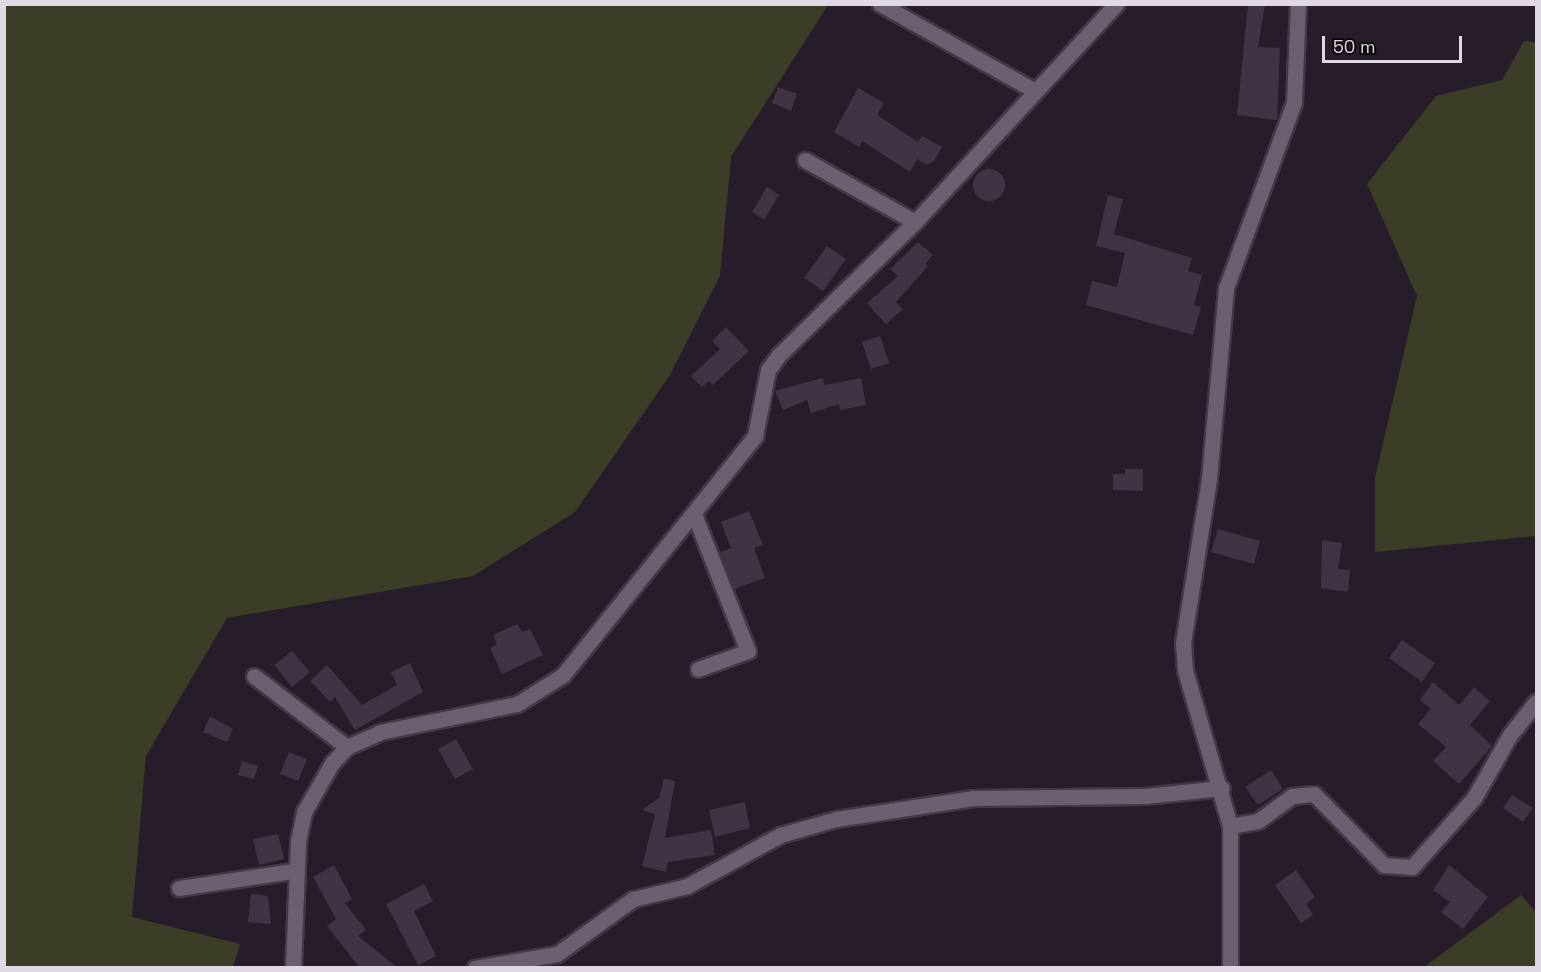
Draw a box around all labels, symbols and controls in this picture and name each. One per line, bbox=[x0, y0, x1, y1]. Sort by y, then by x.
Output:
scale bar bbox=[1325, 24, 1464, 62]
text: 50 m bbox=[1333, 35, 1375, 58]

